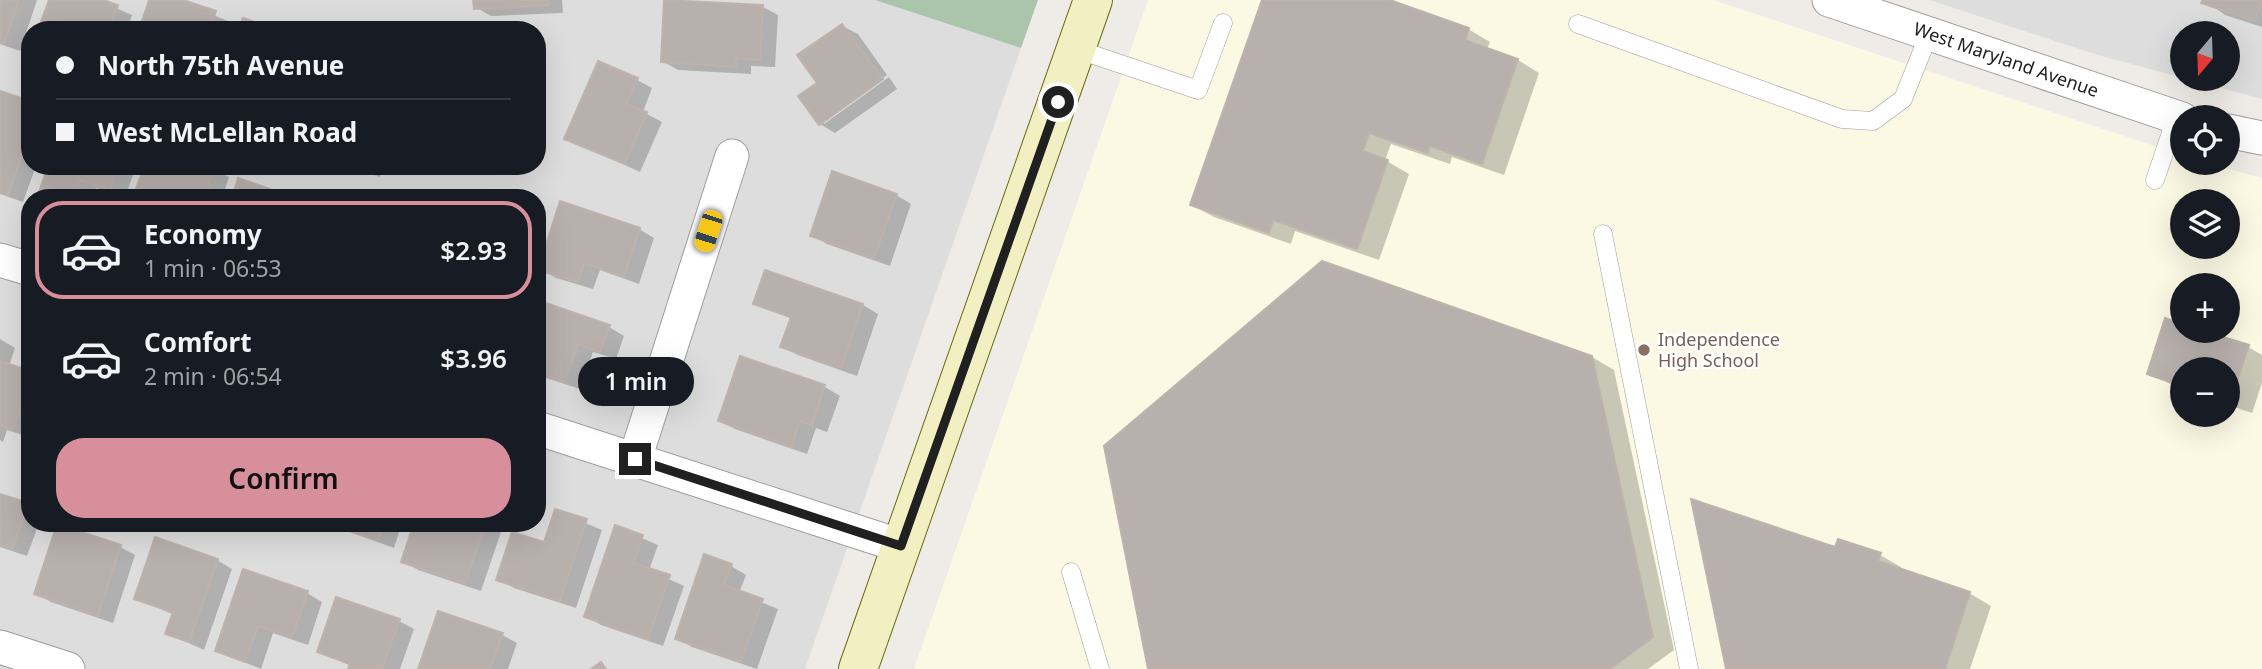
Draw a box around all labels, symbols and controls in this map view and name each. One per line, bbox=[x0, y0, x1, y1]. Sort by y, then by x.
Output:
street label: West Maryland Avenue bbox=[1911, 16, 2102, 102]
north arrow bbox=[2170, 21, 2240, 91]
map controls bbox=[2170, 21, 2240, 427]
text: North 75th Avenue bbox=[98, 47, 344, 83]
route start bbox=[1042, 86, 1074, 118]
button: locate bbox=[2170, 105, 2240, 175]
text: West McLellan Road bbox=[98, 114, 357, 150]
button: layers bbox=[2170, 189, 2240, 259]
car bbox=[692, 208, 725, 254]
text: Economy bbox=[144, 216, 262, 252]
icon: car bbox=[60, 219, 123, 282]
text: $2.93 bbox=[440, 232, 507, 268]
text: 1 min · 06:53 bbox=[144, 252, 282, 284]
button: + bbox=[2170, 273, 2240, 343]
text: Comfort bbox=[144, 324, 252, 360]
icon: car bbox=[60, 327, 123, 390]
place label: Independence High School bbox=[1658, 327, 1780, 372]
text: $3.96 bbox=[440, 340, 507, 376]
marker: Independence High School bbox=[1636, 342, 1652, 358]
button: − bbox=[2170, 357, 2240, 427]
callout: 1 min bbox=[577, 358, 693, 406]
text: 2 min · 06:54 bbox=[144, 360, 282, 392]
text: 1 min bbox=[605, 365, 667, 397]
button: Confirm bbox=[56, 438, 511, 518]
route end bbox=[619, 443, 651, 475]

